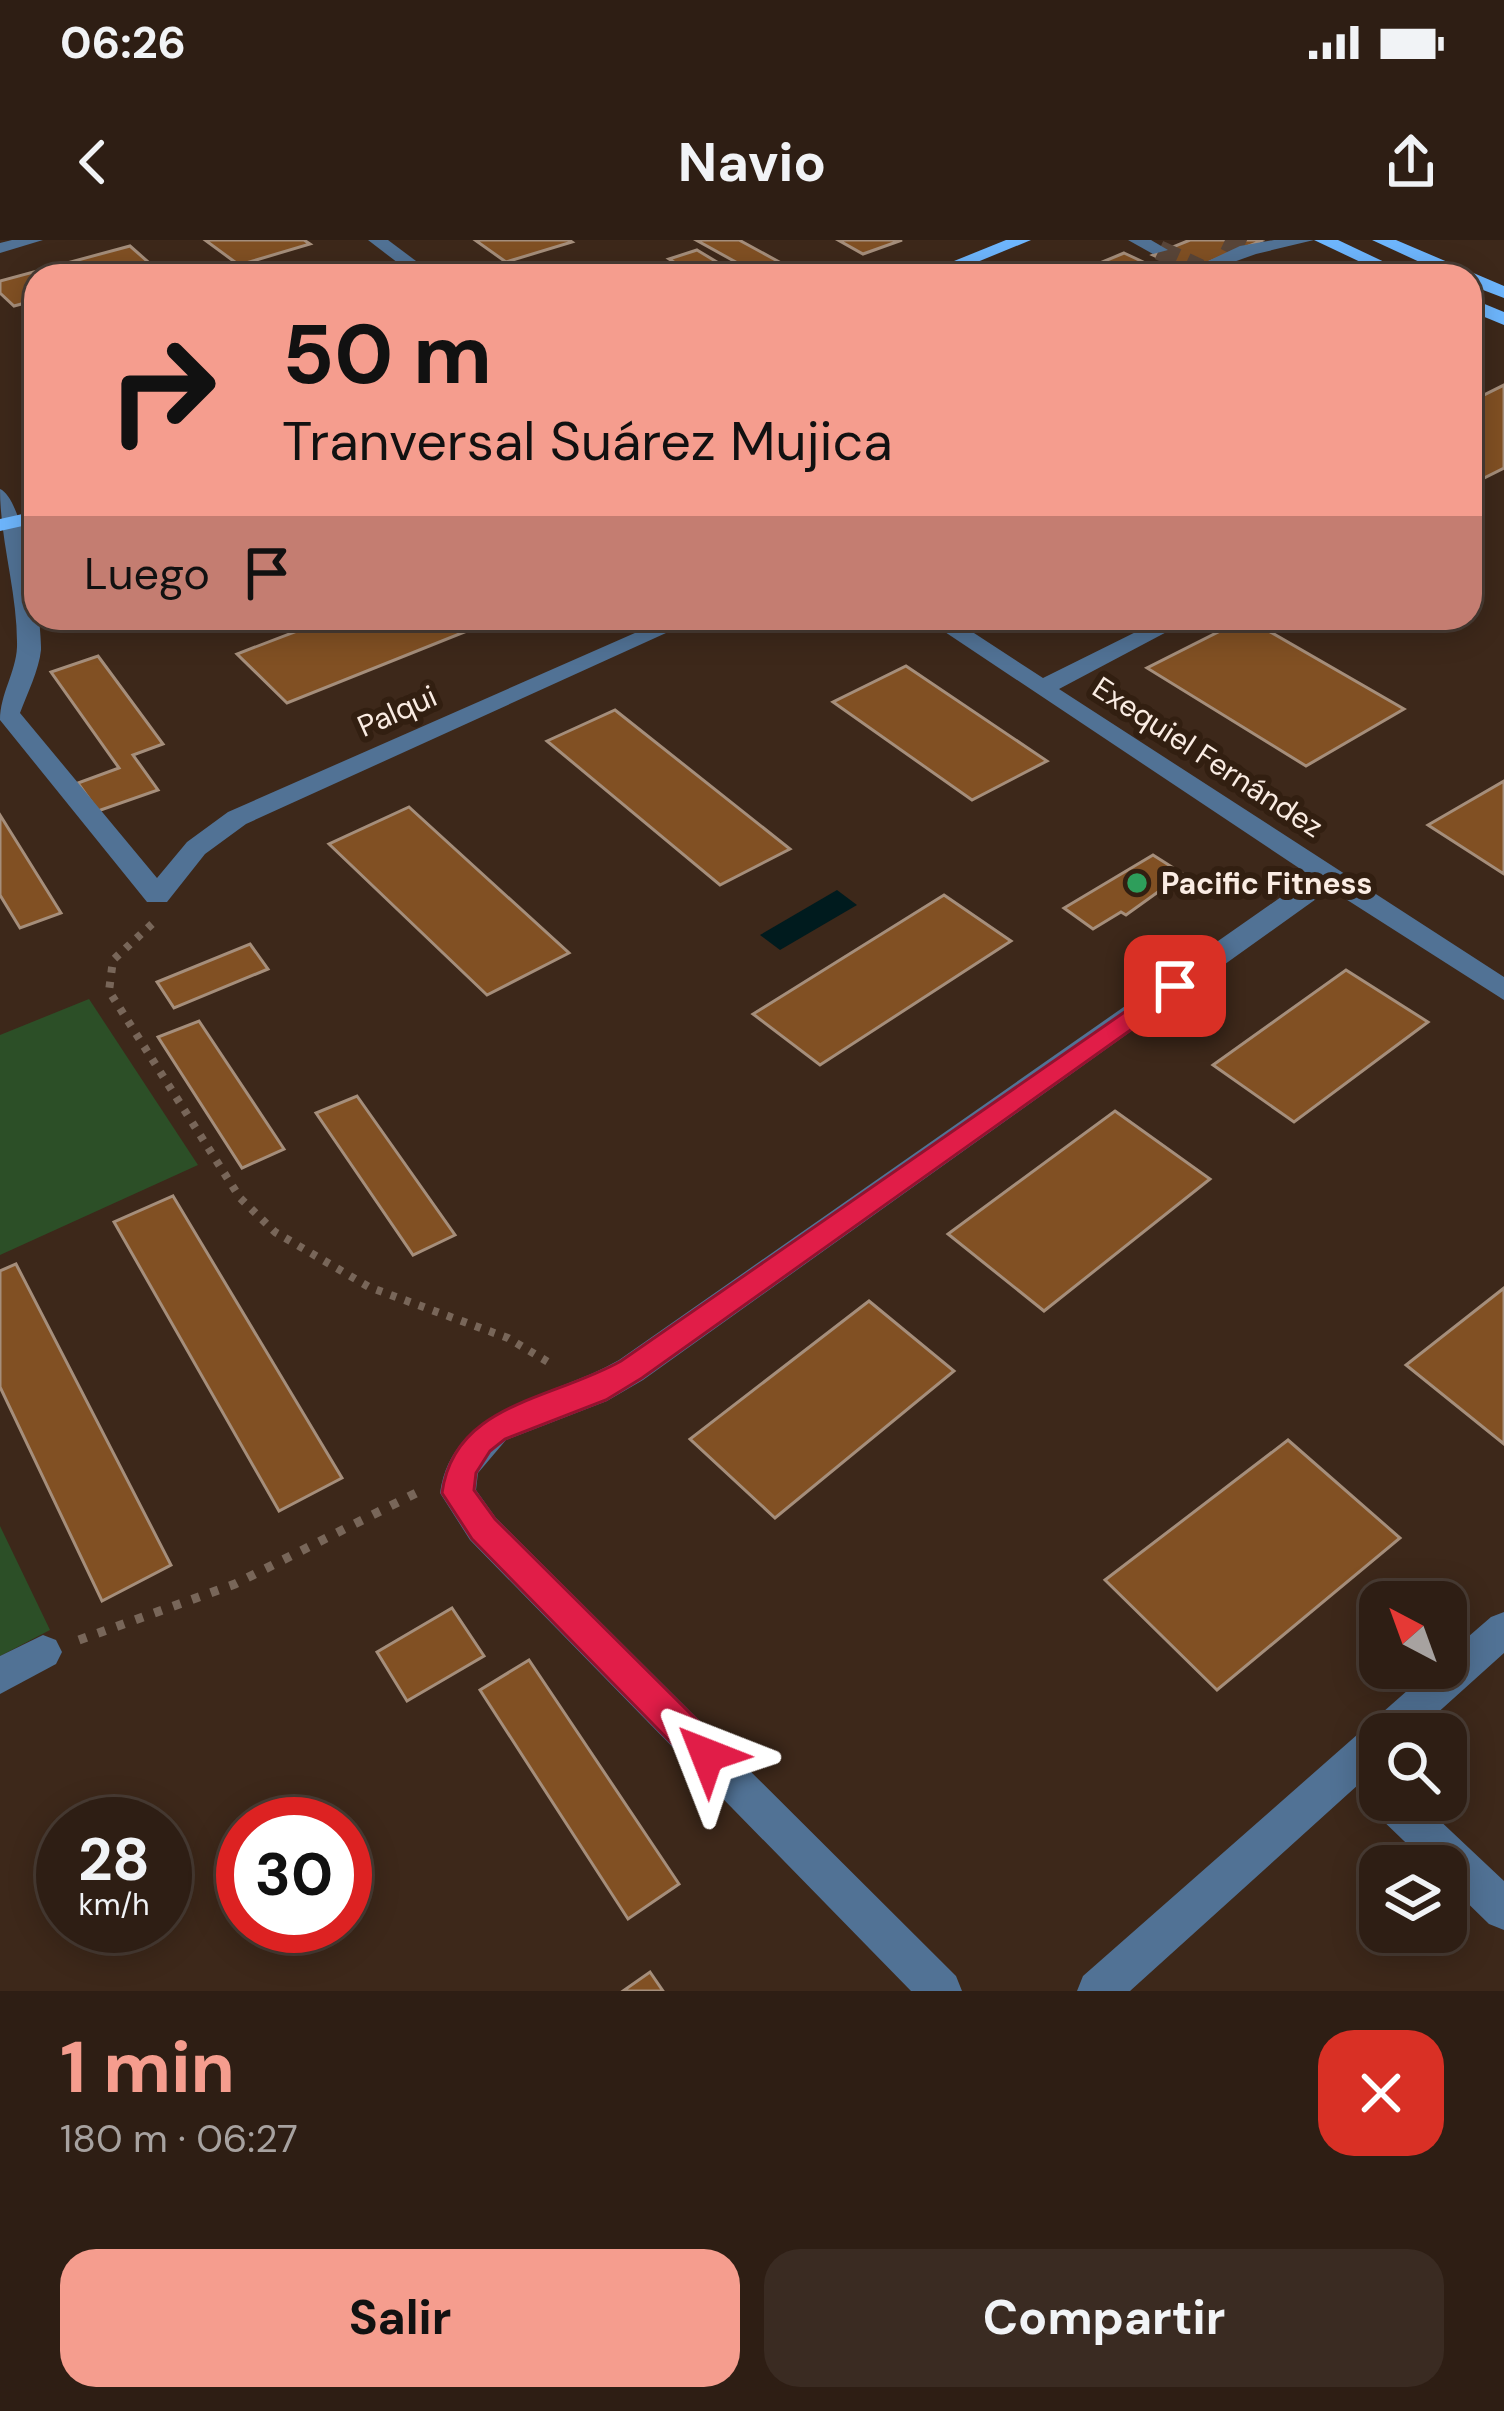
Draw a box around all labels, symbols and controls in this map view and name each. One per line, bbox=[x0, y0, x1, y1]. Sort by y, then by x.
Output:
text: 06:26 bbox=[60, 13, 186, 72]
text: Navio bbox=[678, 127, 826, 198]
icon: back bbox=[60, 129, 126, 195]
icon: share bbox=[1378, 129, 1444, 195]
text: 50 m bbox=[282, 300, 492, 409]
icon: right bbox=[84, 312, 240, 468]
text: Tranversal Suárez Mujica bbox=[282, 406, 893, 477]
icon: arrive bbox=[234, 540, 300, 606]
text: Luego bbox=[84, 544, 210, 603]
street label: Exequiel Fernández bbox=[1085, 668, 1331, 846]
street label: Palqui bbox=[351, 676, 443, 746]
place label: Pacific Fitness bbox=[1161, 864, 1372, 903]
marker: Pacific Fitness bbox=[1124, 870, 1150, 896]
pin bbox=[1124, 935, 1226, 1037]
icon: arrive bbox=[1142, 953, 1208, 1019]
north arrow bbox=[1359, 1581, 1467, 1689]
map controls bbox=[1359, 1581, 1467, 1953]
position arrow bbox=[644, 1692, 770, 1818]
button: search bbox=[1359, 1713, 1467, 1821]
speed limit sign: 30 bbox=[216, 1797, 372, 1953]
text: 28 bbox=[78, 1820, 150, 1899]
button: layers bbox=[1359, 1845, 1467, 1953]
text: km/h bbox=[79, 1885, 149, 1924]
text: 1 min bbox=[60, 2021, 235, 2114]
button: close bbox=[1318, 2030, 1444, 2156]
text: 180 m · 06:27 bbox=[60, 2113, 298, 2164]
button: Salir bbox=[60, 2249, 740, 2387]
button: Compartir bbox=[764, 2249, 1444, 2387]

